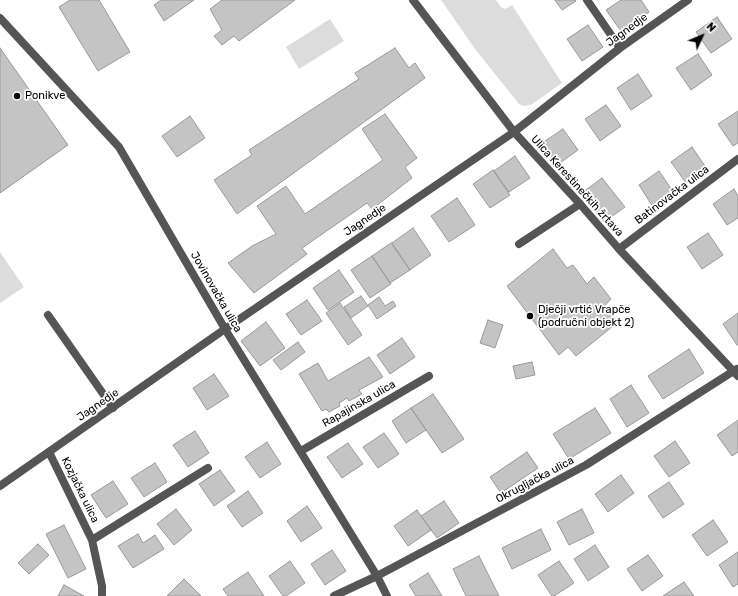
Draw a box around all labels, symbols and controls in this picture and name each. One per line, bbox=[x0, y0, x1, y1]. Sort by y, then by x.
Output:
street label: Jagnedje bbox=[604, 11, 650, 49]
north arrow bbox=[682, 16, 722, 56]
text: N bbox=[704, 20, 718, 35]
place label: Ponikve bbox=[25, 89, 65, 103]
marker: Ponikve bbox=[12, 91, 22, 101]
street label: Ulica Kerestinečkih žrtava bbox=[528, 133, 626, 239]
street label: Batinovačka ulica bbox=[632, 163, 712, 227]
street label: Jagnedje bbox=[341, 201, 389, 239]
street label: Jovinovačka ulica bbox=[188, 249, 244, 335]
place label: Dječji vrtić Vrapče (područni objekt 2) bbox=[538, 303, 634, 329]
marker: Dječji vrtić Vrapče (područni objekt 2) bbox=[525, 311, 535, 321]
street label: Rapajinska ulica bbox=[320, 378, 398, 430]
street label: Jagnedje bbox=[75, 386, 121, 424]
street label: Okrugljačka ulica bbox=[494, 454, 576, 506]
street label: Kozjačka ulica bbox=[58, 455, 102, 525]

